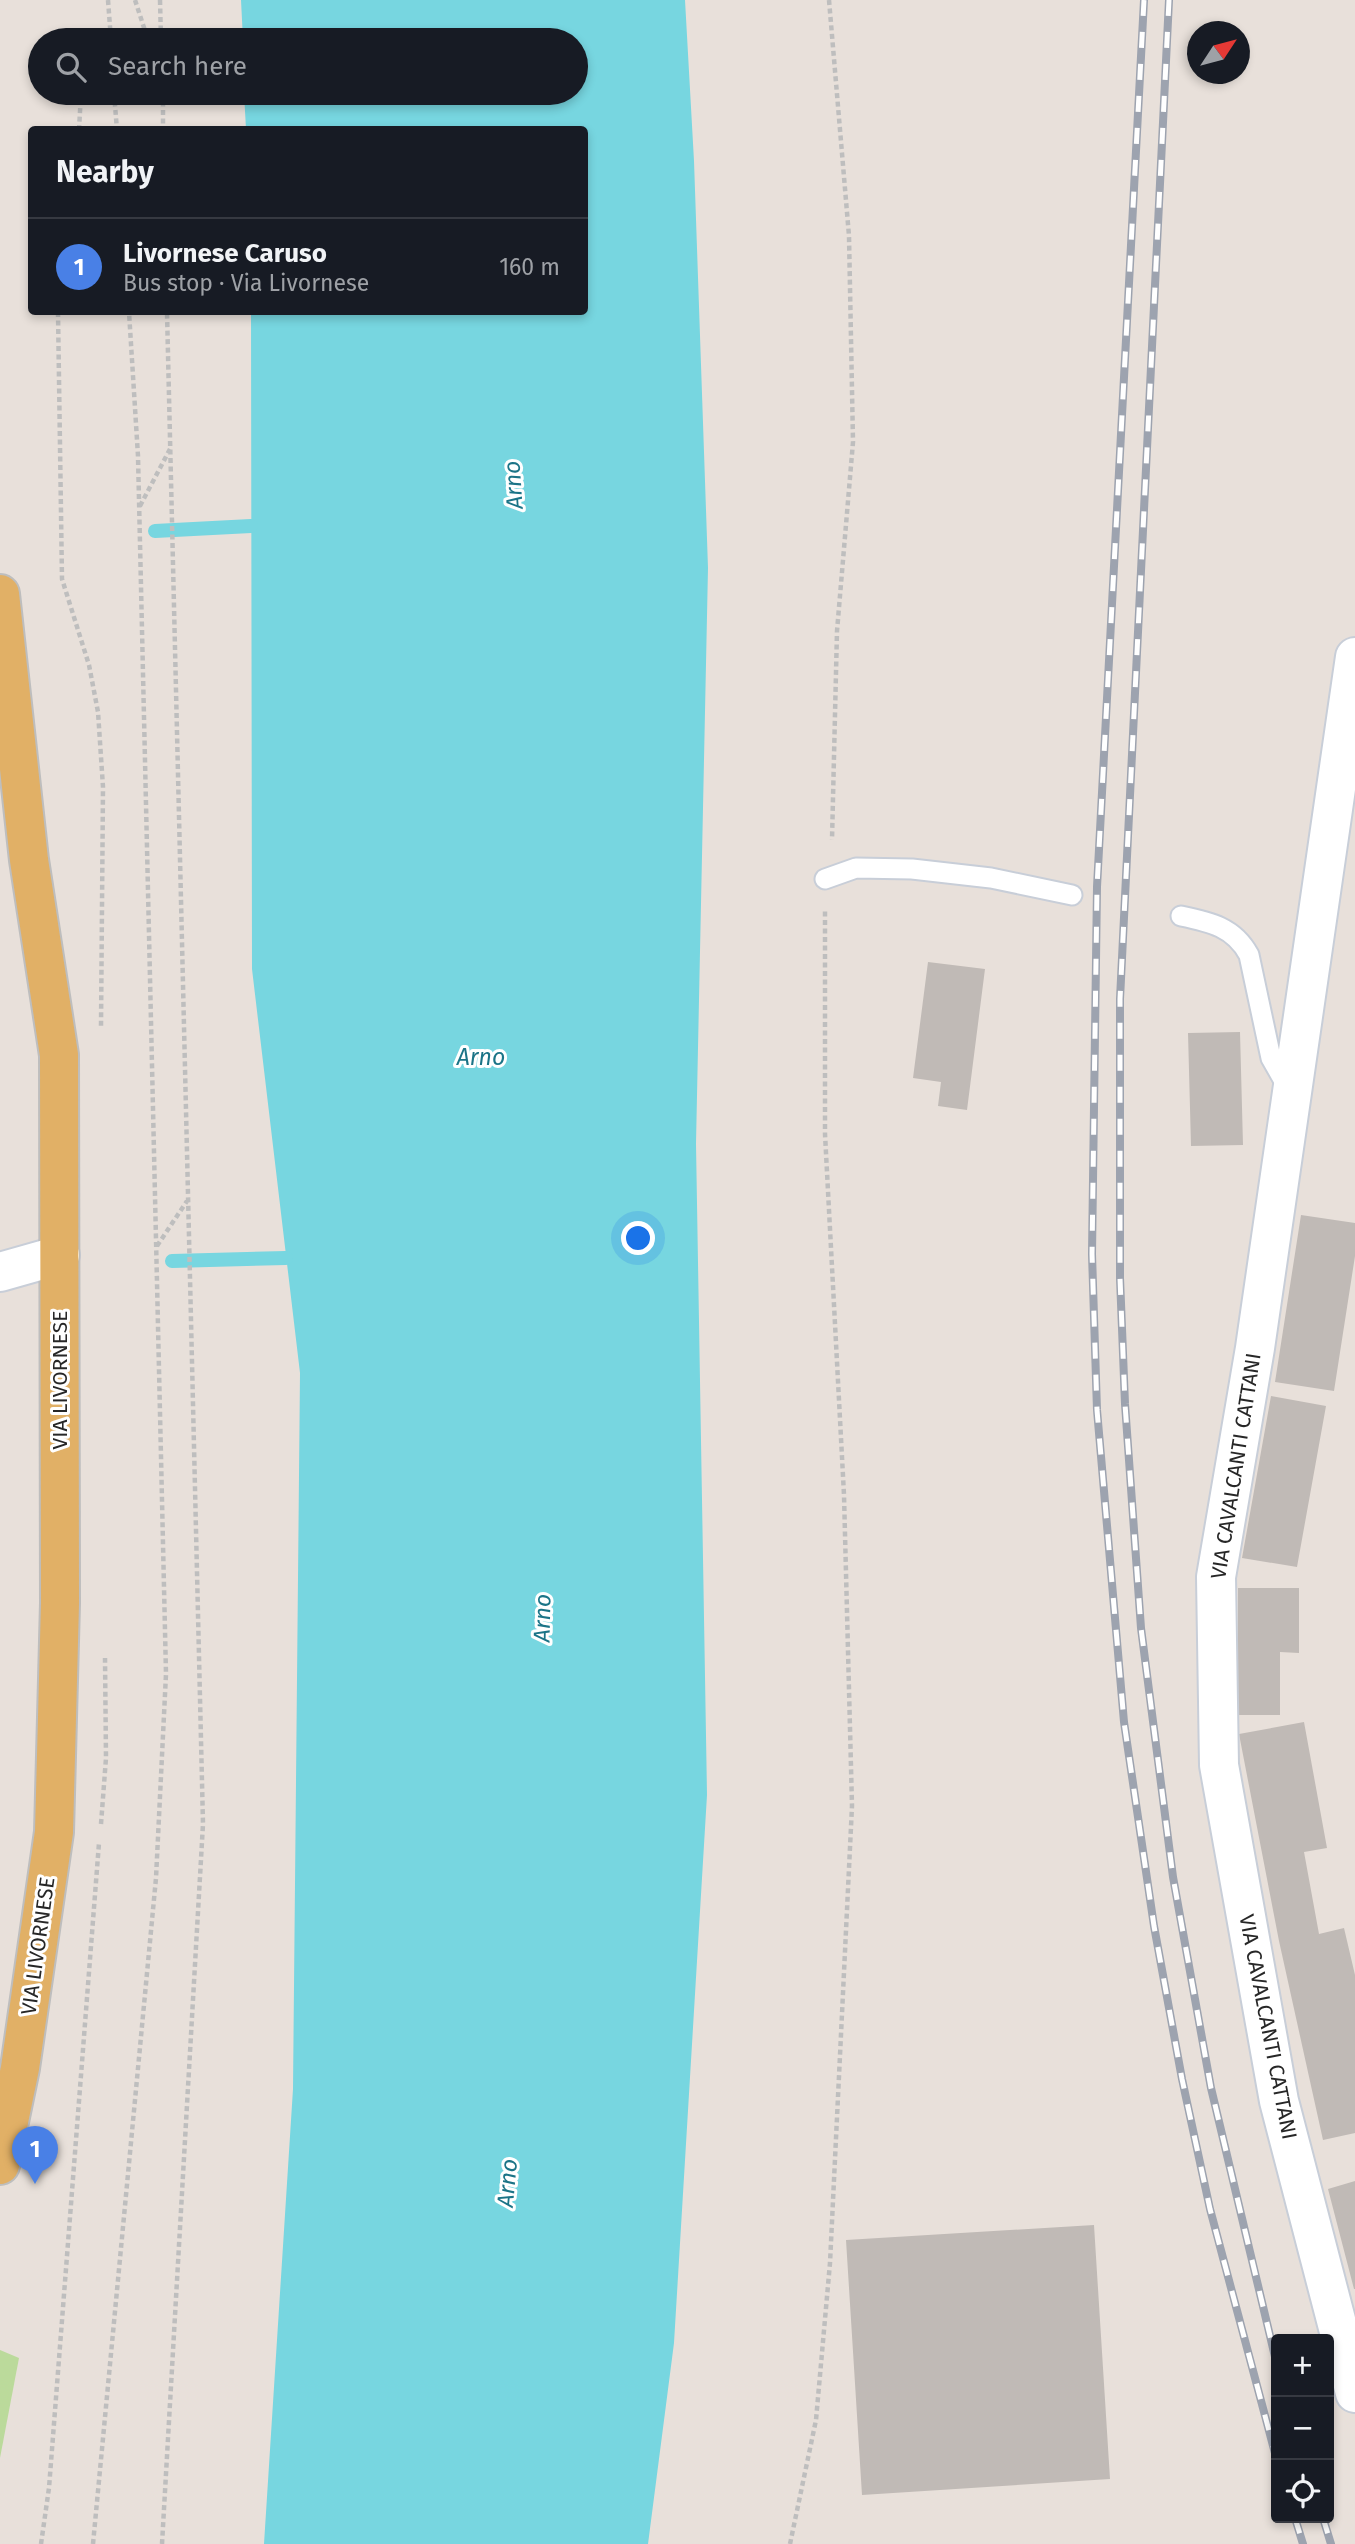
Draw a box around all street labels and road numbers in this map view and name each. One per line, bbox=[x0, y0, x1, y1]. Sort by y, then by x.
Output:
street label: VIA LIVORNESE bbox=[47, 1311, 73, 1449]
street label: VIA CAVALCANTI CATTANI bbox=[1205, 1351, 1267, 1581]
street label: VIA LIVORNESE bbox=[15, 1875, 61, 2017]
street label: VIA CAVALCANTI CATTANI bbox=[1233, 1912, 1303, 2142]

